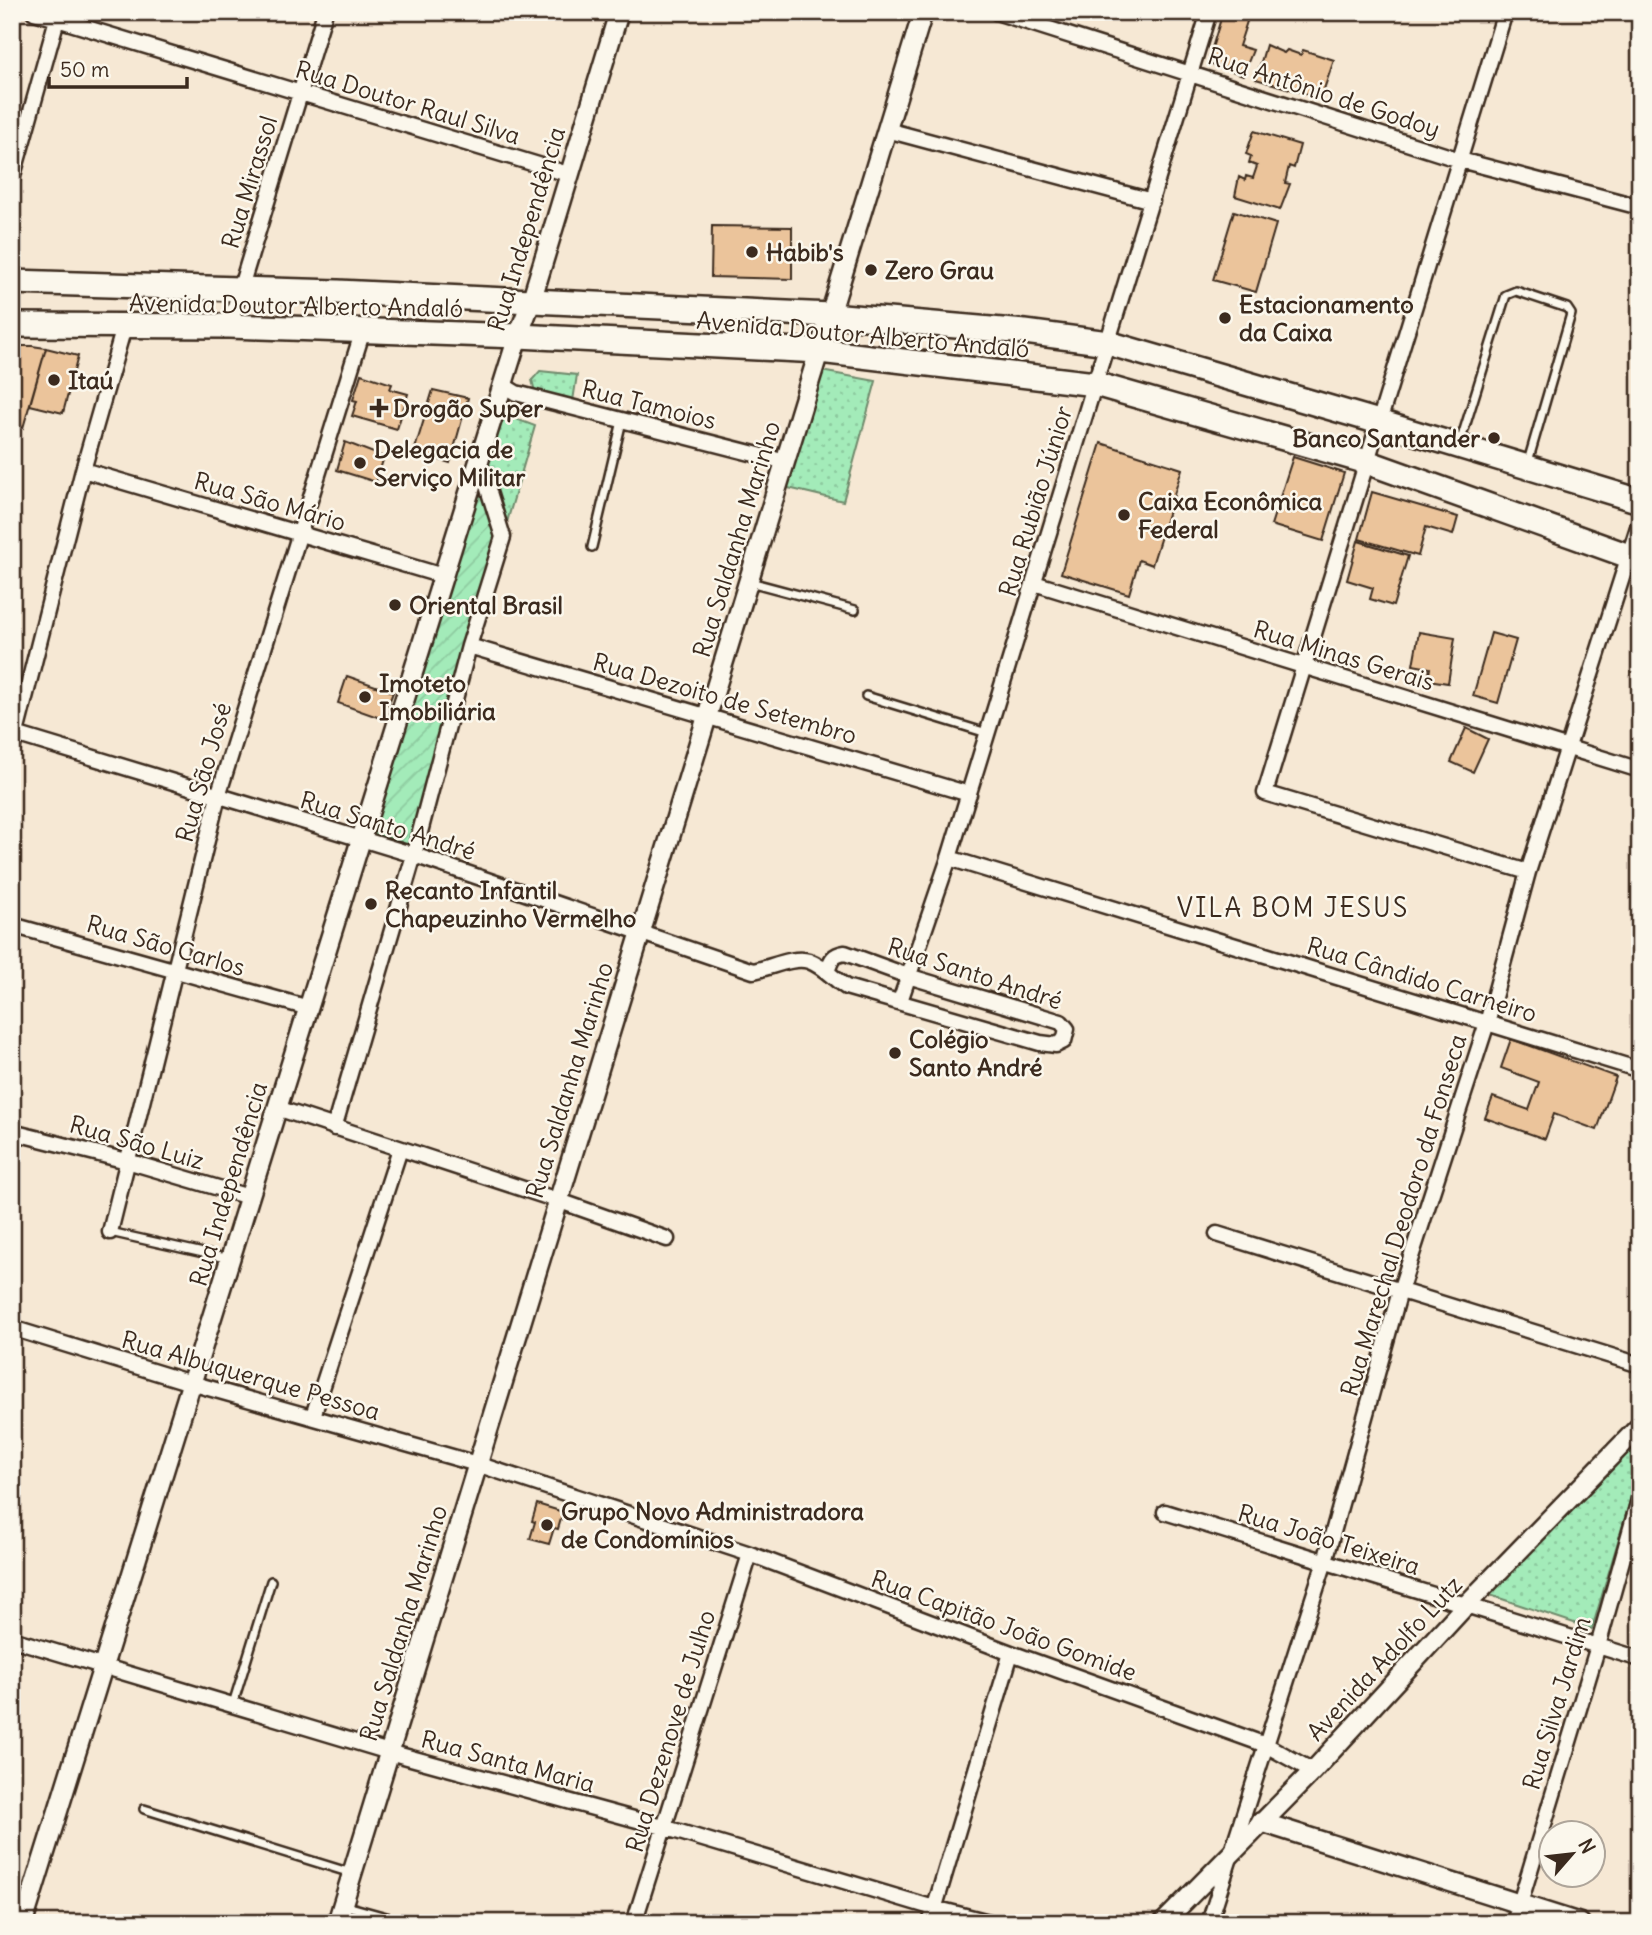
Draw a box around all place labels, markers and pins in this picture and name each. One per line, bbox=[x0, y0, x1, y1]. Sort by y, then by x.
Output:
place label: Habib's bbox=[766, 237, 844, 267]
marker: Habib's bbox=[744, 244, 760, 260]
place label: Zero Grau bbox=[885, 255, 994, 285]
marker: Zero Grau bbox=[863, 262, 879, 278]
place label: Estacionamento da Caixa bbox=[1239, 289, 1414, 347]
marker: Estacionamento da Caixa bbox=[1217, 310, 1233, 326]
place label: Itaú bbox=[68, 365, 114, 395]
marker: Itaú bbox=[46, 372, 62, 388]
place label: Drogão Super bbox=[393, 393, 543, 423]
marker: Drogão Super bbox=[371, 400, 387, 416]
place label: Banco Santander bbox=[1292, 423, 1480, 453]
marker: Banco Santander bbox=[1486, 430, 1502, 446]
place label: Delegacia de Serviço Militar bbox=[374, 434, 526, 492]
marker: Delegacia de Serviço Militar bbox=[352, 455, 368, 471]
place label: Caixa Econômica Federal bbox=[1138, 486, 1323, 544]
marker: Caixa Econômica Federal bbox=[1116, 507, 1132, 523]
place label: Oriental Brasil bbox=[409, 590, 563, 620]
marker: Oriental Brasil bbox=[387, 597, 403, 613]
place label: Imoteto Imobiliária bbox=[379, 668, 496, 726]
marker: Imoteto Imobiliária bbox=[357, 689, 373, 705]
place label: Recanto Infantil Chapeuzinho Vermelho bbox=[385, 875, 636, 933]
marker: Recanto Infantil Chapeuzinho Vermelho bbox=[363, 896, 379, 912]
place label: Colégio Santo André bbox=[909, 1024, 1043, 1082]
marker: Colégio Santo André bbox=[887, 1045, 903, 1061]
place label: Grupo Novo Administradora de Condomínios bbox=[561, 1496, 864, 1554]
marker: Grupo Novo Administradora de Condomínios bbox=[539, 1517, 555, 1533]

